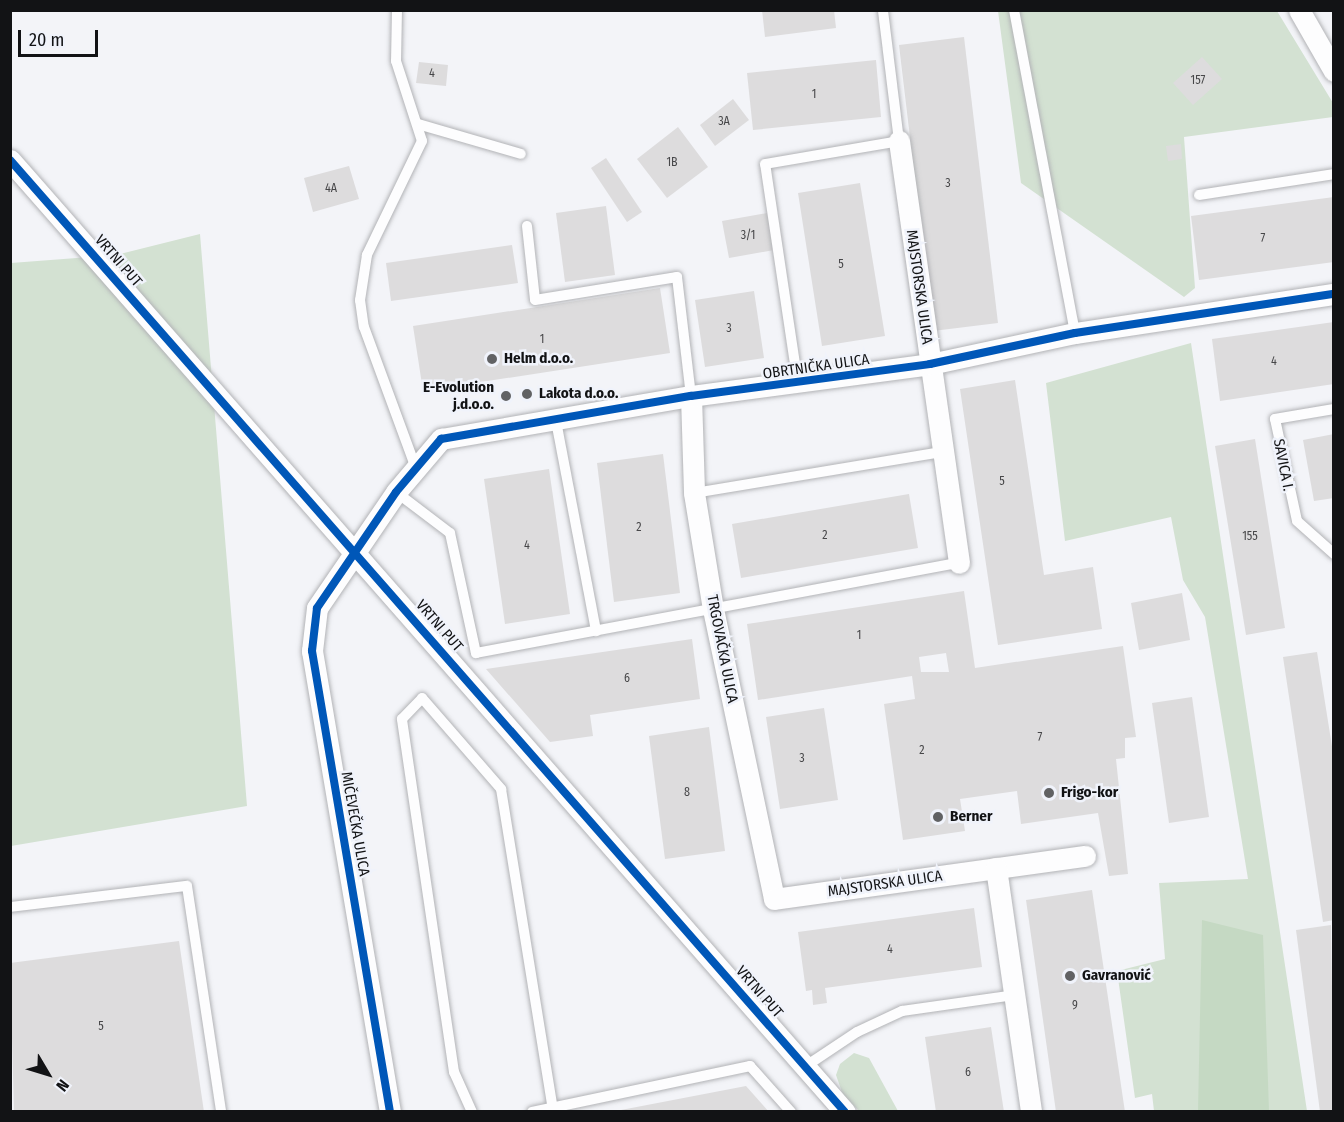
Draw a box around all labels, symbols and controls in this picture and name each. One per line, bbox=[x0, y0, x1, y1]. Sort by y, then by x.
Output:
scale bar bbox=[21, 18, 100, 56]
text: 20 m bbox=[29, 29, 64, 51]
house number: 4 bbox=[429, 67, 435, 81]
house number: 157 bbox=[1191, 74, 1205, 88]
house number: 1 bbox=[812, 88, 816, 102]
house number: 3A bbox=[718, 115, 730, 129]
house number: 1B bbox=[666, 156, 678, 170]
house number: 3 bbox=[945, 177, 951, 191]
house number: 4A bbox=[325, 182, 337, 196]
house number: 3/1 bbox=[741, 229, 755, 243]
street label: MAJSTORSKA ULICA bbox=[902, 229, 936, 345]
street label: VRTNI PUT bbox=[91, 231, 145, 291]
house number: 7 bbox=[1261, 232, 1265, 246]
house number: 5 bbox=[838, 258, 844, 272]
house number: 3 bbox=[726, 322, 732, 336]
house number: 1 bbox=[540, 333, 544, 347]
place label: Helm d.o.o. bbox=[504, 350, 573, 368]
street label: OBRTNIČKA ULICA bbox=[762, 351, 870, 383]
marker: Helm d.o.o. bbox=[485, 352, 499, 366]
house number: 4 bbox=[1271, 355, 1277, 369]
place label: E-Evolution j.d.o.o. bbox=[423, 378, 494, 413]
place label: Lakota d.o.o. bbox=[539, 385, 618, 403]
marker: Lakota d.o.o. bbox=[520, 387, 534, 401]
marker: E-Evolution j.d.o.o. bbox=[499, 389, 513, 403]
street label: SAVICA I. bbox=[1269, 437, 1297, 493]
house number: 5 bbox=[999, 475, 1005, 489]
house number: 2 bbox=[636, 521, 642, 535]
house number: 2 bbox=[822, 529, 828, 543]
house number: 155 bbox=[1242, 530, 1258, 544]
house number: 4 bbox=[524, 539, 530, 553]
street label: TRGOVAČKA ULICA bbox=[703, 593, 741, 705]
street label: VRTNI PUT bbox=[412, 596, 466, 656]
house number: 1 bbox=[857, 629, 861, 643]
house number: 6 bbox=[624, 672, 630, 686]
house number: 7 bbox=[1038, 731, 1042, 745]
house number: 2 bbox=[919, 744, 925, 758]
house number: 3 bbox=[799, 752, 805, 766]
street label: MIČEVEČKA ULICA bbox=[337, 770, 373, 878]
place label: Frigo-kor bbox=[1061, 784, 1118, 802]
house number: 8 bbox=[684, 786, 690, 800]
marker: Frigo-kor bbox=[1042, 786, 1056, 800]
place label: Berner bbox=[950, 808, 992, 826]
marker: Berner bbox=[931, 810, 945, 824]
street label: MAJSTORSKA ULICA bbox=[827, 867, 943, 901]
house number: 4 bbox=[887, 943, 893, 957]
street label: VRTNI PUT bbox=[732, 962, 786, 1022]
place label: Gavranović bbox=[1082, 967, 1151, 985]
marker: Gavranović bbox=[1063, 969, 1077, 983]
house number: 9 bbox=[1072, 999, 1078, 1013]
house number: 5 bbox=[98, 1020, 104, 1034]
north arrow bbox=[18, 1044, 78, 1104]
house number: 6 bbox=[965, 1066, 971, 1080]
text: N bbox=[52, 1076, 73, 1095]

